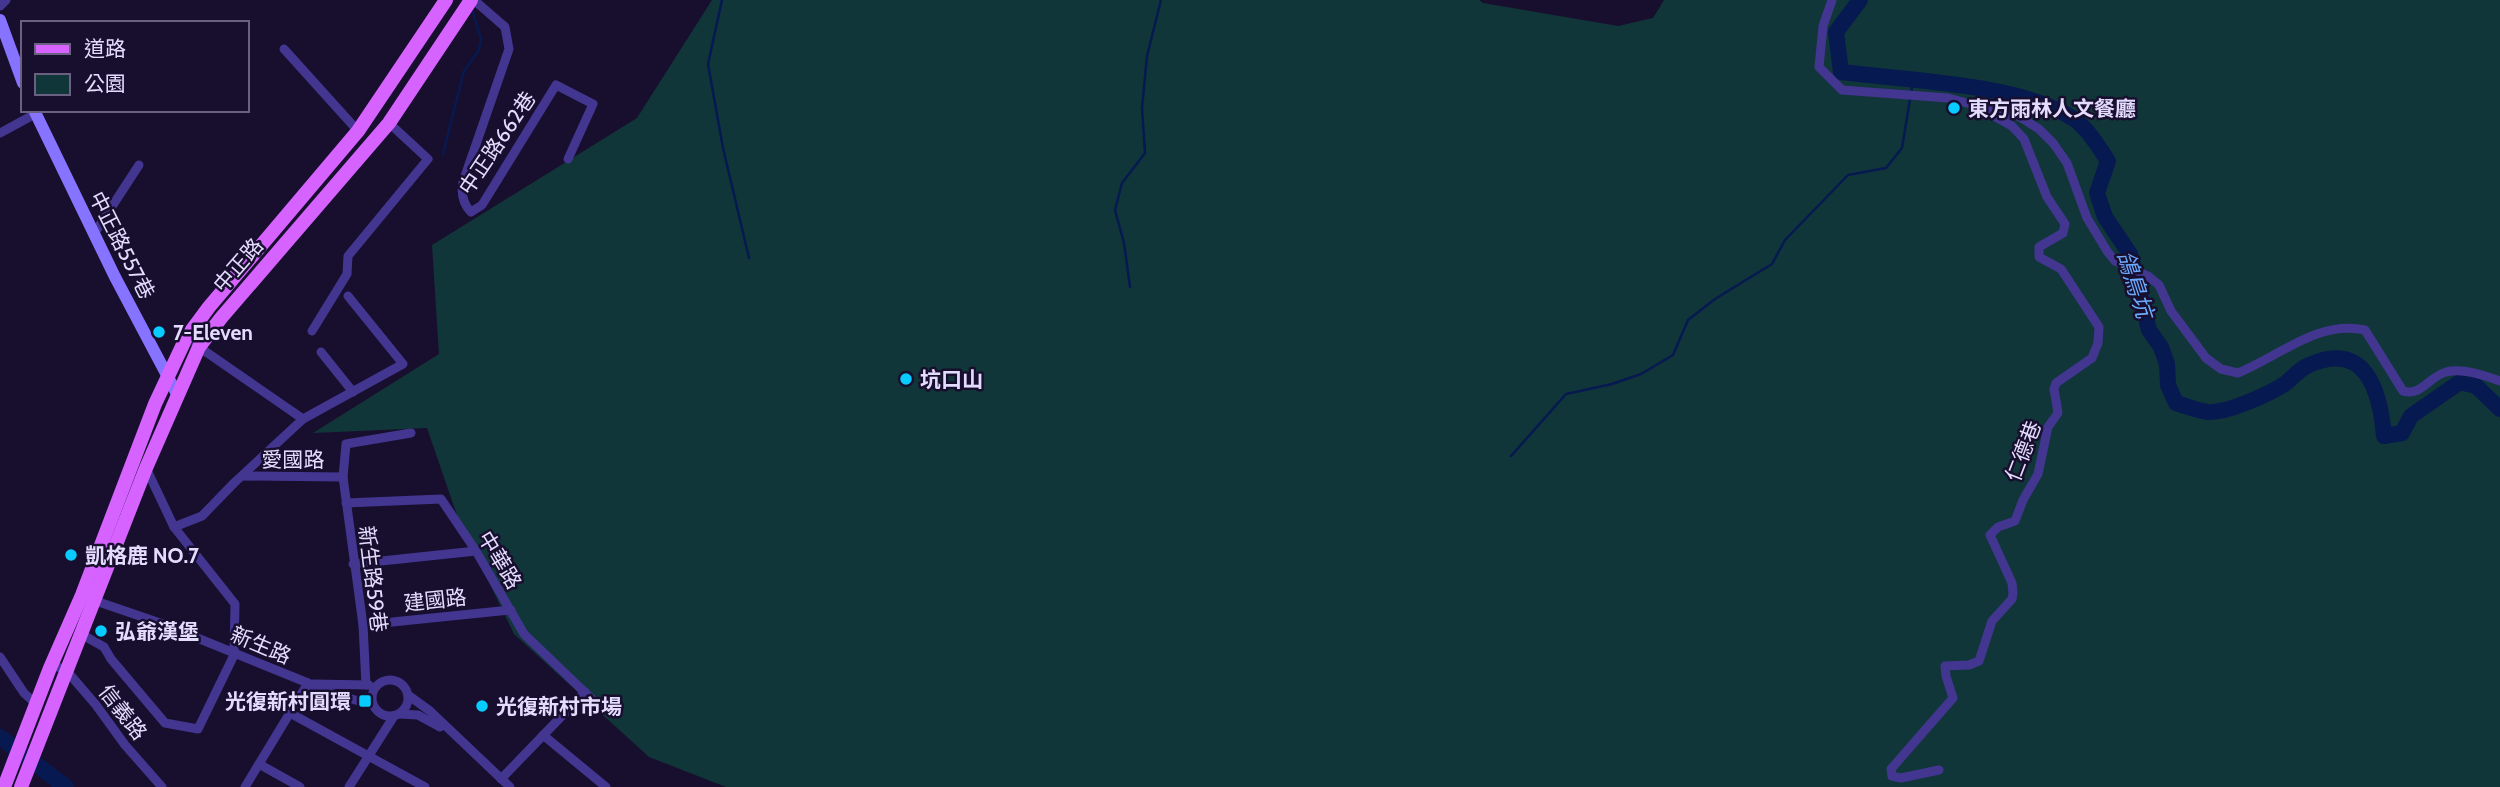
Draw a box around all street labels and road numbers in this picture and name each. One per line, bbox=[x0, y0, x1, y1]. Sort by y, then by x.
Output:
street label: 中正路662巷 bbox=[453, 87, 541, 199]
street label: 中正路557巷 bbox=[84, 187, 160, 303]
street label: 中正路 bbox=[208, 233, 268, 297]
street label: 仁德巷 bbox=[2000, 417, 2046, 485]
street label: 愛國路 bbox=[262, 447, 325, 472]
street label: 新生路59巷 bbox=[354, 524, 392, 634]
street label: 中華路 bbox=[473, 527, 527, 593]
street label: 建國路 bbox=[402, 584, 468, 616]
street label: 新生路 bbox=[227, 621, 295, 669]
street label: 信義路 bbox=[94, 679, 152, 745]

